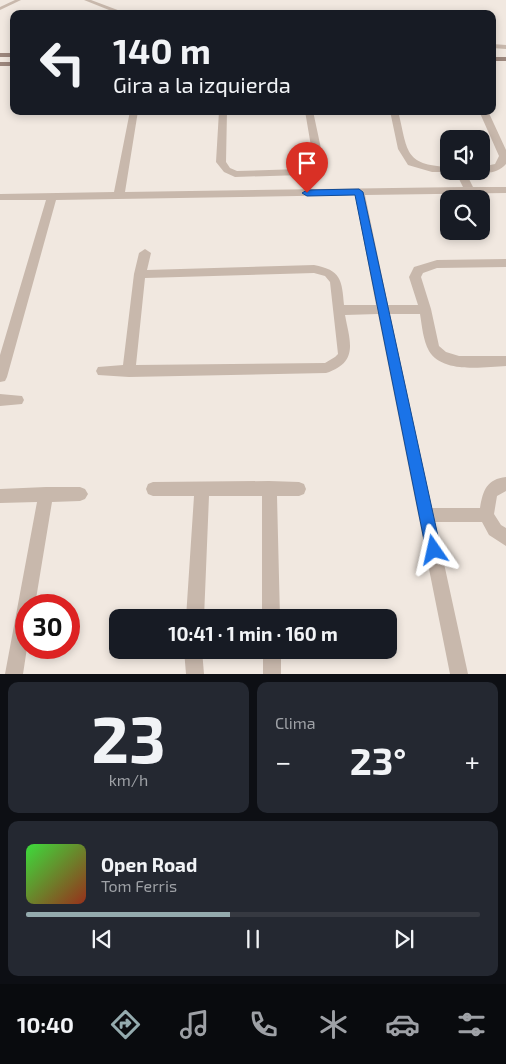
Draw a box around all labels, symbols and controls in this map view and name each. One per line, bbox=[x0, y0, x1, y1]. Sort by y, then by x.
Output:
text: 140 m bbox=[113, 29, 211, 71]
icon: left bbox=[30, 30, 95, 95]
text: Gira a la izquierda bbox=[113, 71, 291, 97]
map controls bbox=[440, 130, 490, 240]
button: sound bbox=[440, 130, 490, 180]
pin bbox=[286, 142, 328, 193]
icon: arrive bbox=[293, 149, 321, 177]
button: search bbox=[440, 190, 490, 240]
position arrow bbox=[407, 523, 459, 575]
speed limit sign: 30 bbox=[15, 594, 80, 659]
text: 10:41 · 1 min · 160 m bbox=[168, 622, 338, 645]
text: 23 bbox=[91, 698, 166, 776]
text: Clima bbox=[275, 713, 316, 732]
text: 23° bbox=[350, 737, 406, 783]
text: − bbox=[275, 744, 291, 778]
text: + bbox=[465, 744, 480, 778]
text: km/h bbox=[109, 770, 148, 789]
text: Open Road bbox=[101, 853, 197, 876]
text: Tom Ferris bbox=[101, 876, 177, 895]
icon: previous bbox=[88, 925, 116, 953]
icon: pause bbox=[239, 925, 267, 953]
icon: next bbox=[390, 925, 418, 953]
icon: directions bbox=[108, 1007, 143, 1042]
icon: music bbox=[177, 1007, 212, 1042]
icon: phone bbox=[246, 1007, 281, 1042]
icon: climate bbox=[316, 1007, 351, 1042]
icon: car bbox=[385, 1007, 420, 1042]
icon: filters bbox=[454, 1007, 489, 1042]
text: 10:40 bbox=[17, 1011, 74, 1037]

